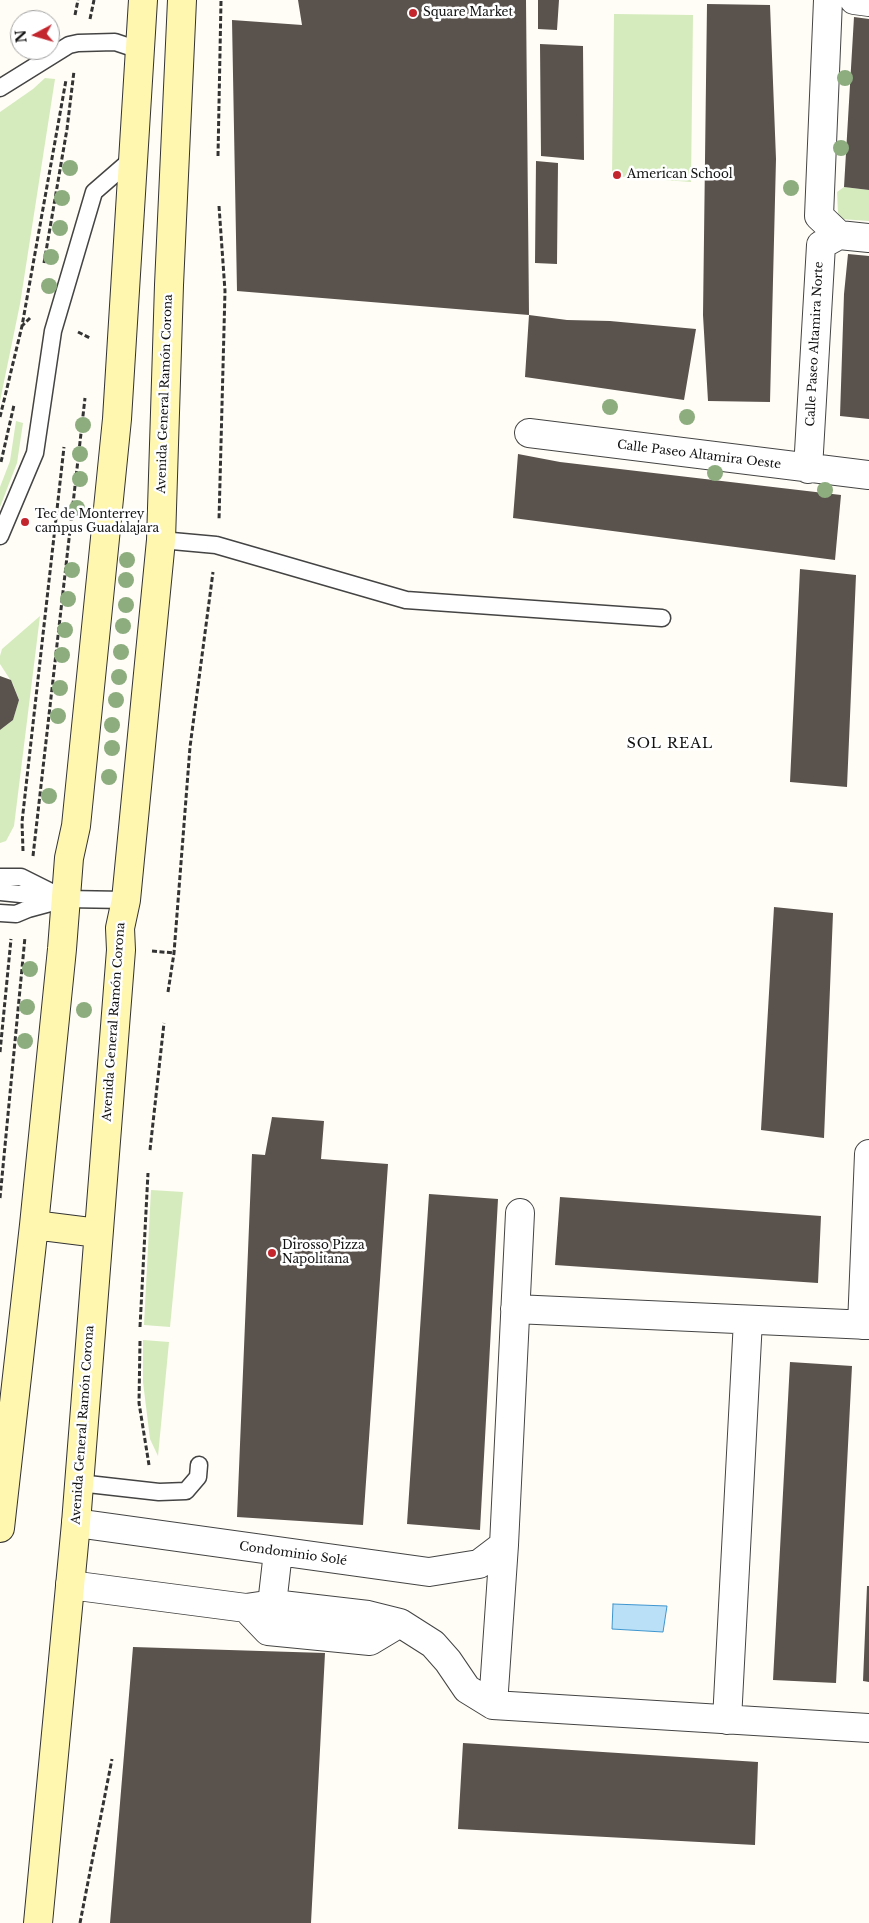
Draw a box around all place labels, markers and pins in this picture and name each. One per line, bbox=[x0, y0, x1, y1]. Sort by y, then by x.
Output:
place label: Square Market bbox=[423, 6, 513, 20]
marker: Square Market bbox=[407, 7, 419, 19]
place label: American School bbox=[627, 168, 733, 182]
marker: American School bbox=[611, 169, 623, 181]
place label: Tec de Monterrey campus Guadalajara bbox=[35, 508, 159, 536]
marker: Tec de Monterrey campus Guadalajara bbox=[19, 516, 31, 528]
place label: Dirosso Pizza Napolitana bbox=[282, 1239, 365, 1267]
marker: Dirosso Pizza Napolitana bbox=[266, 1247, 278, 1259]

